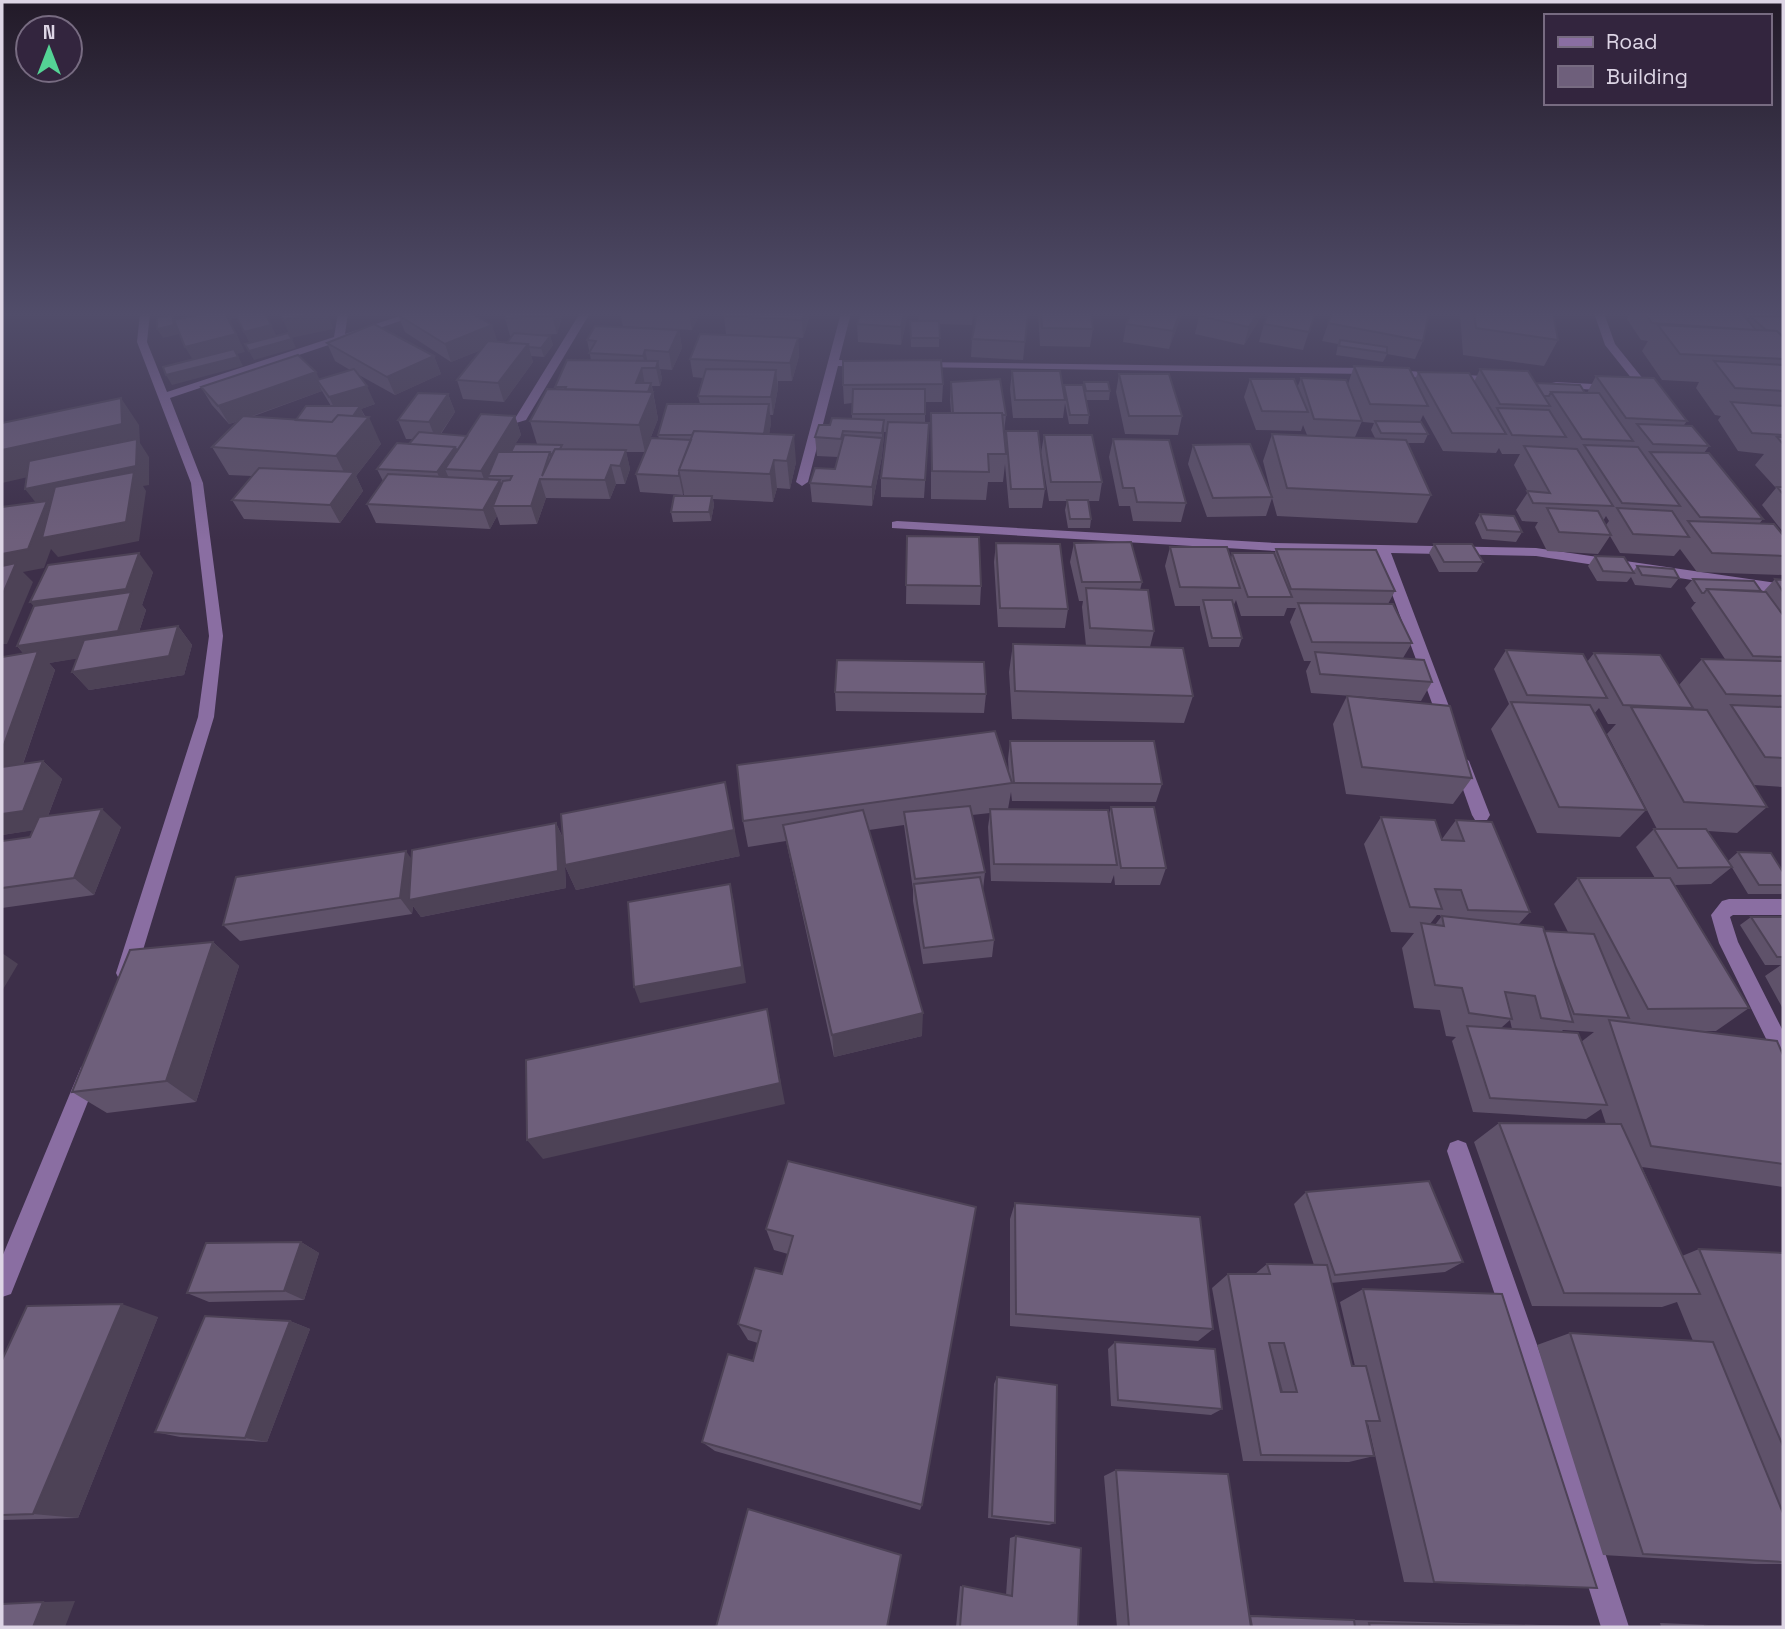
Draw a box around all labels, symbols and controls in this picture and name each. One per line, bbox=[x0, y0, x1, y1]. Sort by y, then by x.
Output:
north arrow bbox=[14, 14, 84, 84]
legend bbox=[1544, 14, 1771, 105]
text: N bbox=[43, 20, 55, 45]
text: Road bbox=[1606, 28, 1658, 55]
text: Building bbox=[1606, 63, 1688, 90]

